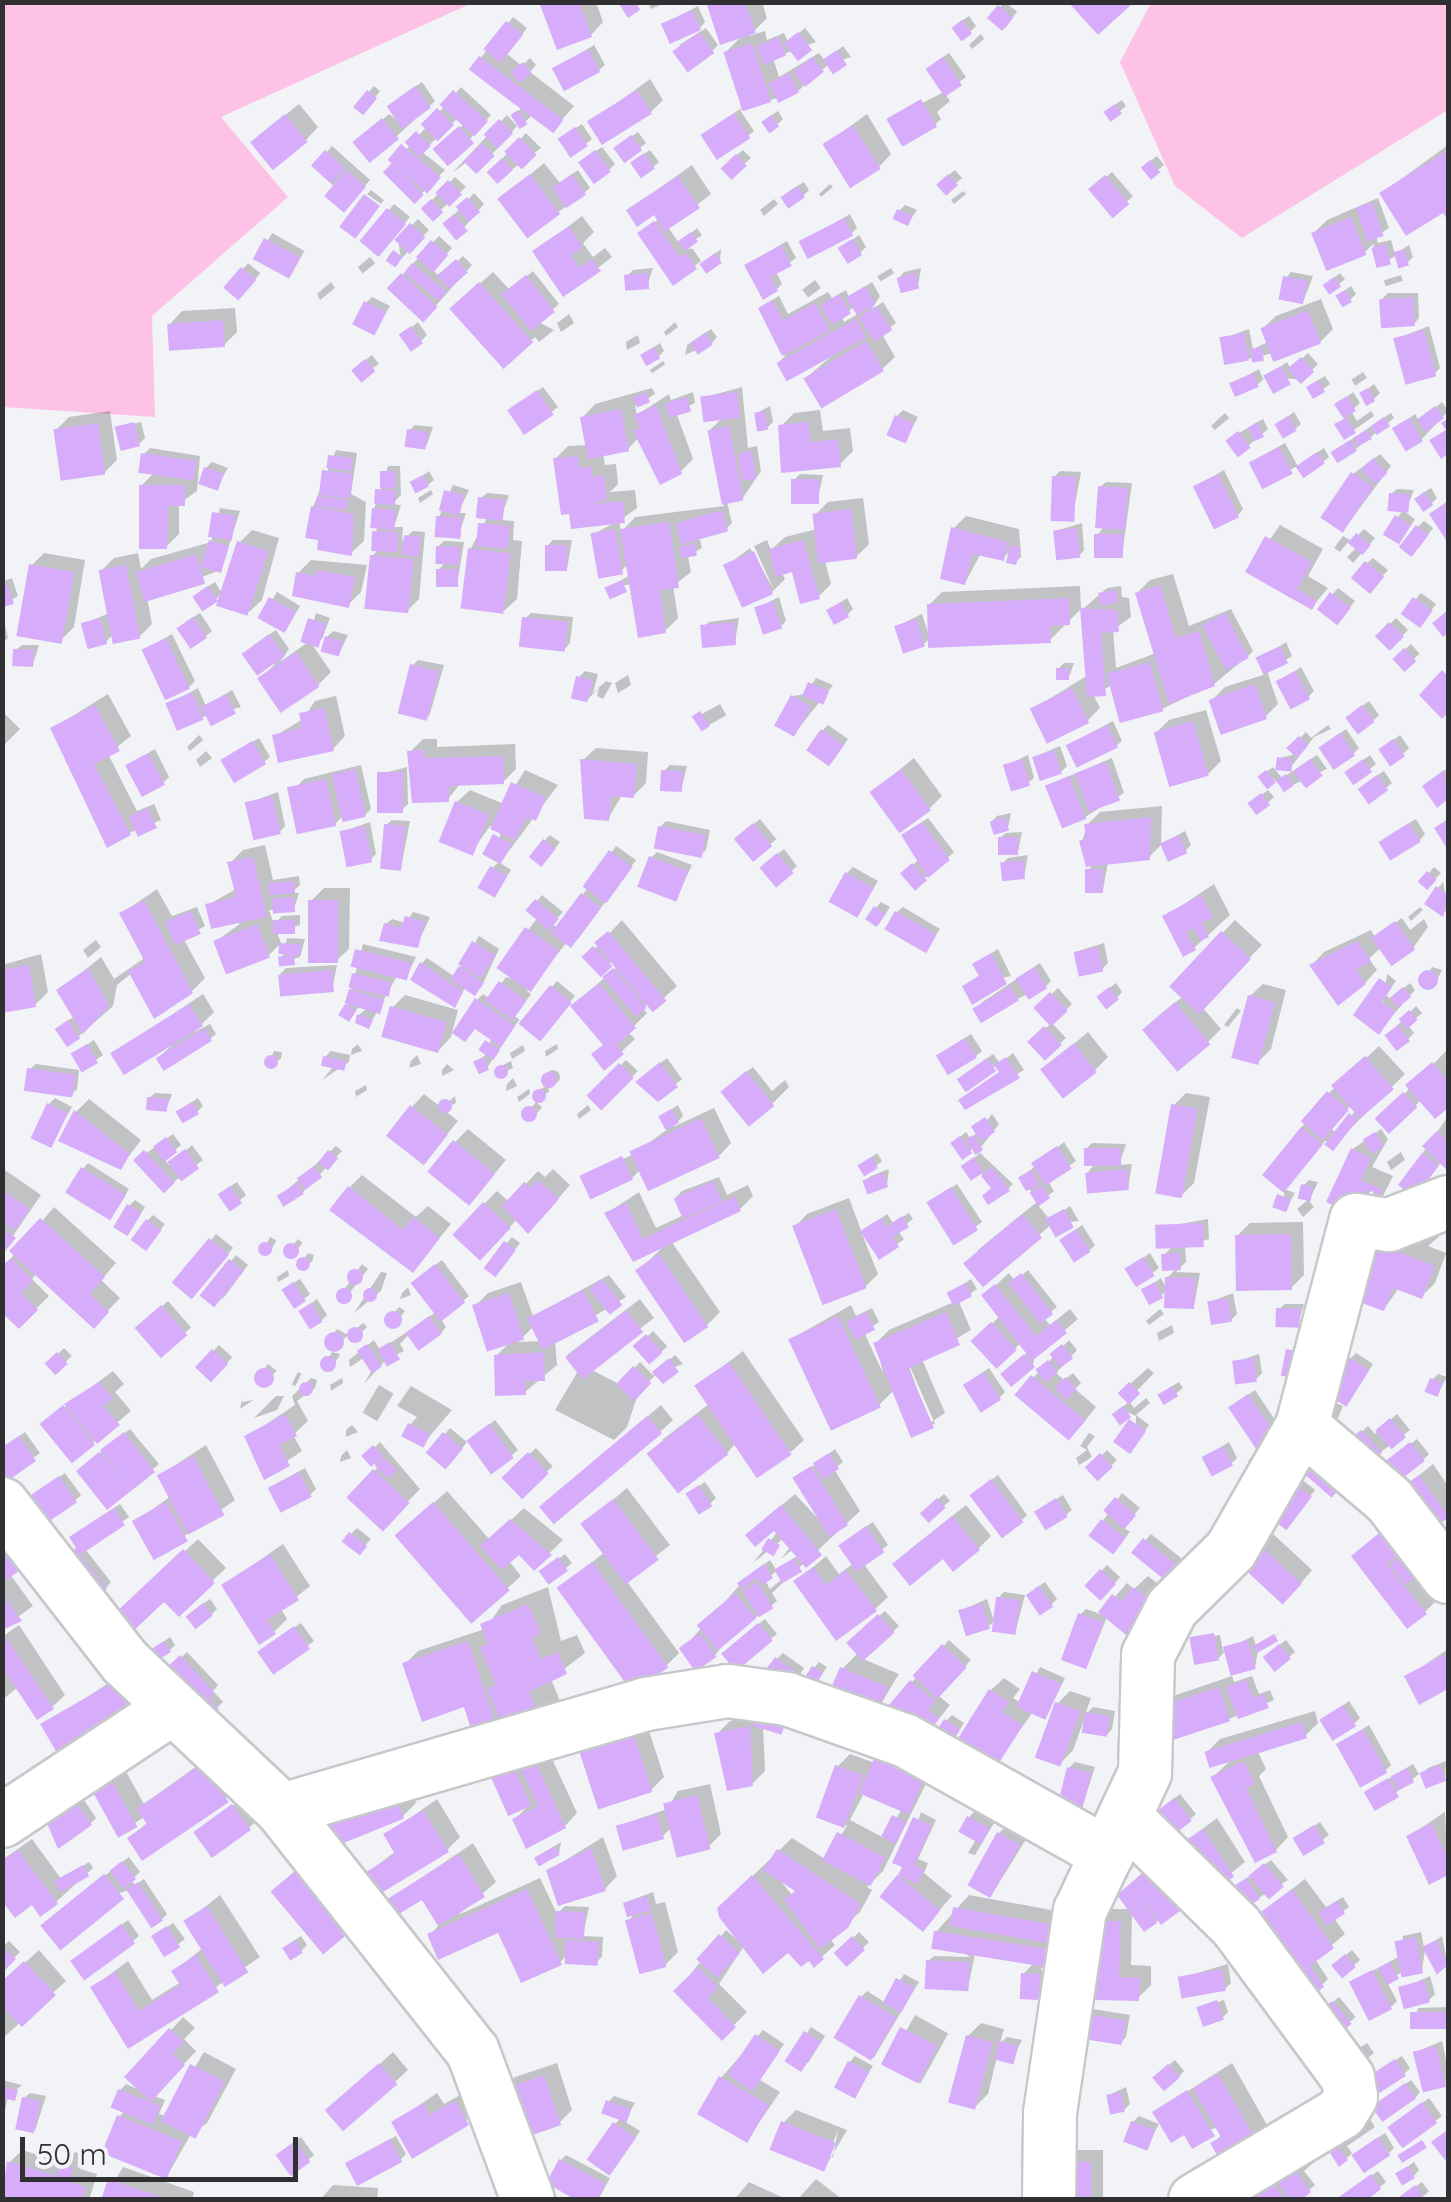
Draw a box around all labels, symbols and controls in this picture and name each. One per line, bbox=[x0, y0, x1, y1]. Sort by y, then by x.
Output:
scale bar bbox=[25, 2117, 302, 2179]
text: 50 m bbox=[37, 2135, 107, 2173]

